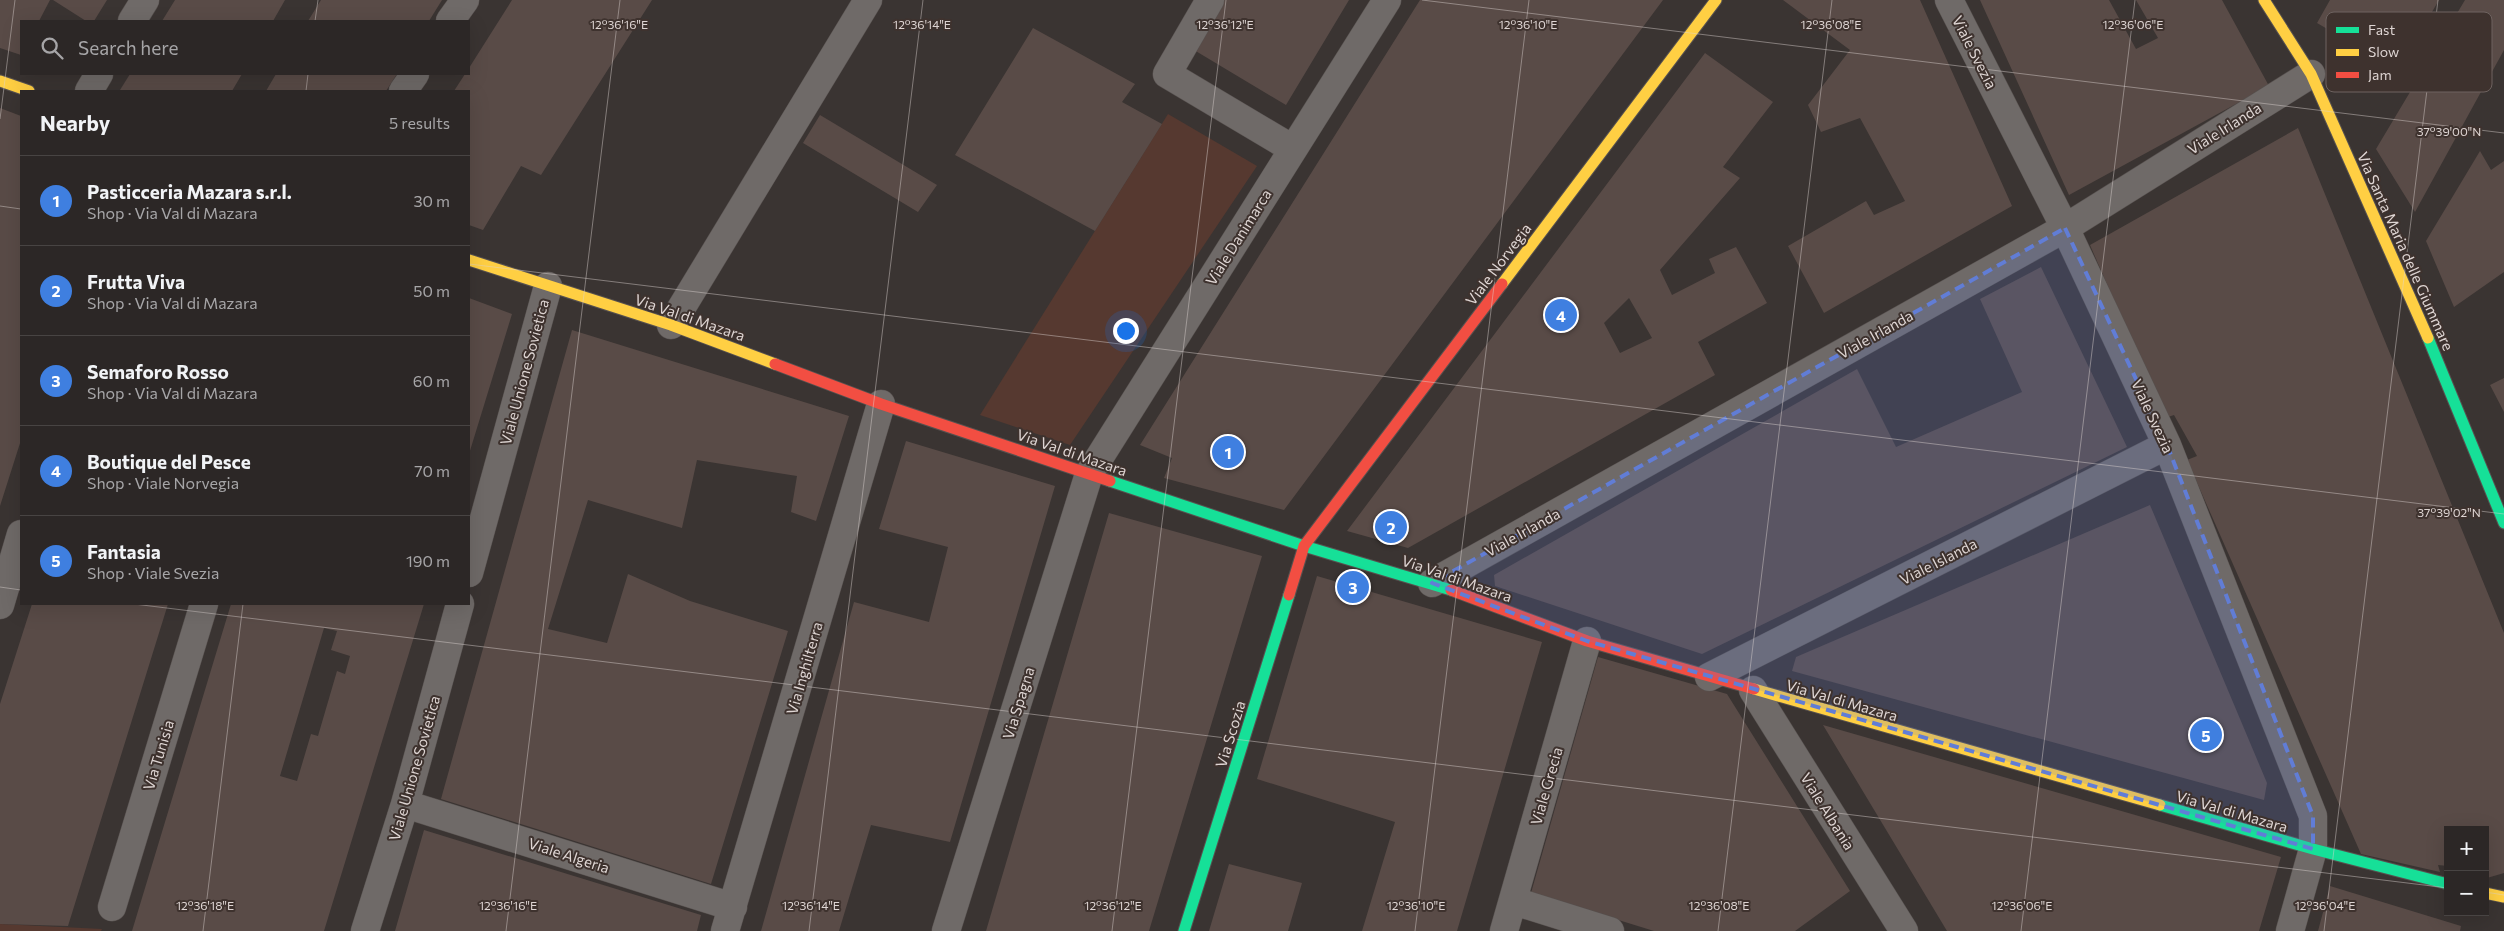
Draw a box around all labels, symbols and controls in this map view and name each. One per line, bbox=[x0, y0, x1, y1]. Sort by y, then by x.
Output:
street label: Viale Svezia bbox=[1949, 12, 2001, 92]
legend bbox=[2326, 12, 2492, 92]
text: 12°36'16"E bbox=[590, 17, 648, 31]
text: 12°36'14"E bbox=[893, 17, 951, 31]
text: 12°36'12"E bbox=[1196, 17, 1254, 31]
text: 12°36'10"E bbox=[1499, 17, 1557, 31]
text: 12°36'08"E bbox=[1801, 17, 1861, 31]
text: 12°36'06"E bbox=[2103, 17, 2163, 31]
search box bbox=[20, 20, 470, 75]
text: Fast bbox=[2368, 21, 2395, 38]
icon: search bbox=[38, 34, 66, 62]
text: Search here bbox=[78, 36, 178, 59]
text: Slow bbox=[2368, 43, 2399, 60]
text: Jam bbox=[2368, 66, 2392, 83]
street label: Viale Irlanda bbox=[2184, 98, 2264, 158]
text: Nearby bbox=[40, 110, 110, 135]
text: 5 results bbox=[389, 113, 450, 132]
text: 37°39'00"N bbox=[2417, 124, 2481, 138]
street label: Via Santa Maria delle Giummare bbox=[2354, 149, 2458, 353]
text: Pasticceria Mazara s.r.l. bbox=[87, 180, 292, 203]
street label: Viale Danimarca bbox=[1201, 186, 1275, 288]
text: 1 bbox=[52, 191, 60, 210]
text: 30 m bbox=[413, 191, 450, 210]
text: Shop · Via Val di Mazara bbox=[87, 203, 258, 222]
street label: Viale Norvegia bbox=[1461, 219, 1535, 309]
text: Frutta Viva bbox=[87, 270, 185, 293]
text: 2 bbox=[51, 281, 61, 300]
text: 50 m bbox=[413, 281, 450, 300]
street label: Via Val di Mazara bbox=[633, 290, 747, 344]
text: Shop · Via Val di Mazara bbox=[87, 293, 258, 312]
pin: 4 bbox=[1545, 296, 1577, 334]
street label: Viale Unione Sovietica bbox=[496, 297, 552, 447]
street label: Viale Irlanda bbox=[1834, 306, 1916, 362]
your location bbox=[1113, 318, 1139, 344]
text: Semaforo Rosso bbox=[87, 360, 229, 383]
text: 3 bbox=[51, 371, 61, 390]
text: 60 m bbox=[413, 371, 450, 390]
street label: Viale Svezia bbox=[2128, 376, 2178, 456]
text: Shop · Via Val di Mazara bbox=[87, 383, 258, 402]
street label: Via Val di Mazara bbox=[1015, 425, 1129, 479]
pin: 1 bbox=[1212, 433, 1244, 471]
text: Boutique del Pesce bbox=[87, 450, 251, 473]
text: 4 bbox=[51, 461, 61, 480]
text: 70 m bbox=[414, 461, 450, 480]
text: Shop · Viale Norvegia bbox=[87, 473, 239, 492]
street label: Viale Irlanda bbox=[1481, 504, 1563, 560]
text: 37°39'02"N bbox=[2417, 505, 2481, 519]
pin: 2 bbox=[1375, 508, 1407, 546]
street label: Viale Islanda bbox=[1896, 534, 1980, 588]
text: Fantasia bbox=[87, 540, 161, 563]
text: 5 bbox=[51, 551, 61, 570]
text: 190 m bbox=[406, 551, 450, 570]
street label: Via Val di Mazara bbox=[1400, 551, 1514, 605]
text: Shop · Viale Svezia bbox=[87, 563, 219, 582]
pin: 3 bbox=[1337, 568, 1369, 606]
street label: Via Inghilterra bbox=[782, 620, 826, 716]
street label: Via Spagna bbox=[998, 665, 1038, 741]
street label: Via Val di Mazara bbox=[1784, 675, 1900, 725]
street label: Viale Unione Sovietica bbox=[385, 693, 443, 843]
street label: Via Scozia bbox=[1211, 698, 1249, 770]
pin: 5 bbox=[2190, 716, 2222, 754]
street label: Via Tunisia bbox=[139, 718, 177, 792]
street label: Viale Grecia bbox=[1526, 745, 1566, 827]
street label: Viale Albania bbox=[1797, 769, 1859, 853]
street label: Via Val di Mazara bbox=[2174, 786, 2290, 836]
map controls bbox=[2444, 826, 2489, 916]
button: + bbox=[2444, 826, 2489, 871]
street label: Viale Algeria bbox=[526, 833, 612, 877]
button: − bbox=[2444, 871, 2489, 916]
text: 12°36'18"E bbox=[176, 898, 234, 912]
text: 12°36'16"E bbox=[479, 898, 537, 912]
text: 12°36'14"E bbox=[782, 898, 840, 912]
text: 12°36'12"E bbox=[1084, 898, 1142, 912]
text: 12°36'10"E bbox=[1387, 898, 1445, 912]
text: 12°36'08"E bbox=[1689, 898, 1749, 912]
text: 12°36'06"E bbox=[1992, 898, 2052, 912]
text: 12°36'04"E bbox=[2295, 898, 2355, 912]

